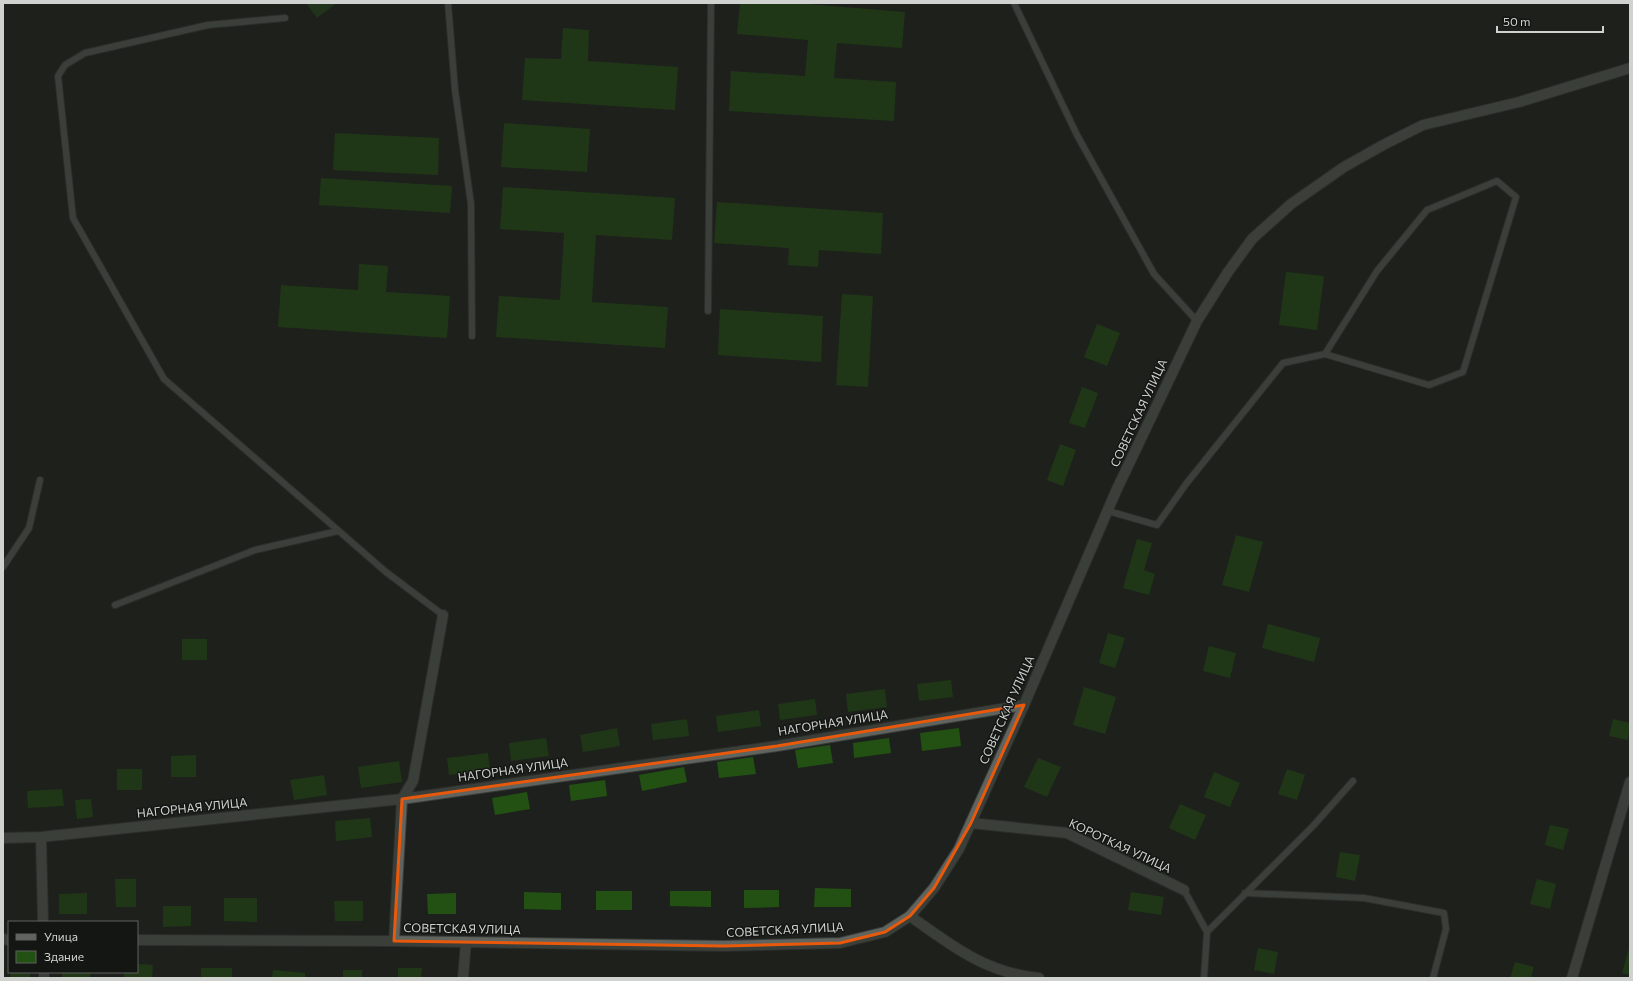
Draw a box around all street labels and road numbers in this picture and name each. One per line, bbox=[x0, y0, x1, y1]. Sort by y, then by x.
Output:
street label: СОВЕТСКАЯ УЛИЦА bbox=[1107, 356, 1169, 469]
street label: СОВЕТСКАЯ УЛИЦА bbox=[976, 653, 1036, 766]
street label: НАГОРНАЯ УЛИЦА bbox=[777, 706, 889, 738]
street label: НАГОРНАЯ УЛИЦА bbox=[457, 754, 569, 784]
street label: НАГОРНАЯ УЛИЦА bbox=[136, 794, 248, 820]
street label: КОРОТКАЯ УЛИЦА bbox=[1067, 815, 1174, 875]
street label: СОВЕТСКАЯ УЛИЦА bbox=[726, 919, 844, 939]
street label: СОВЕТСКАЯ УЛИЦА bbox=[403, 920, 521, 936]

